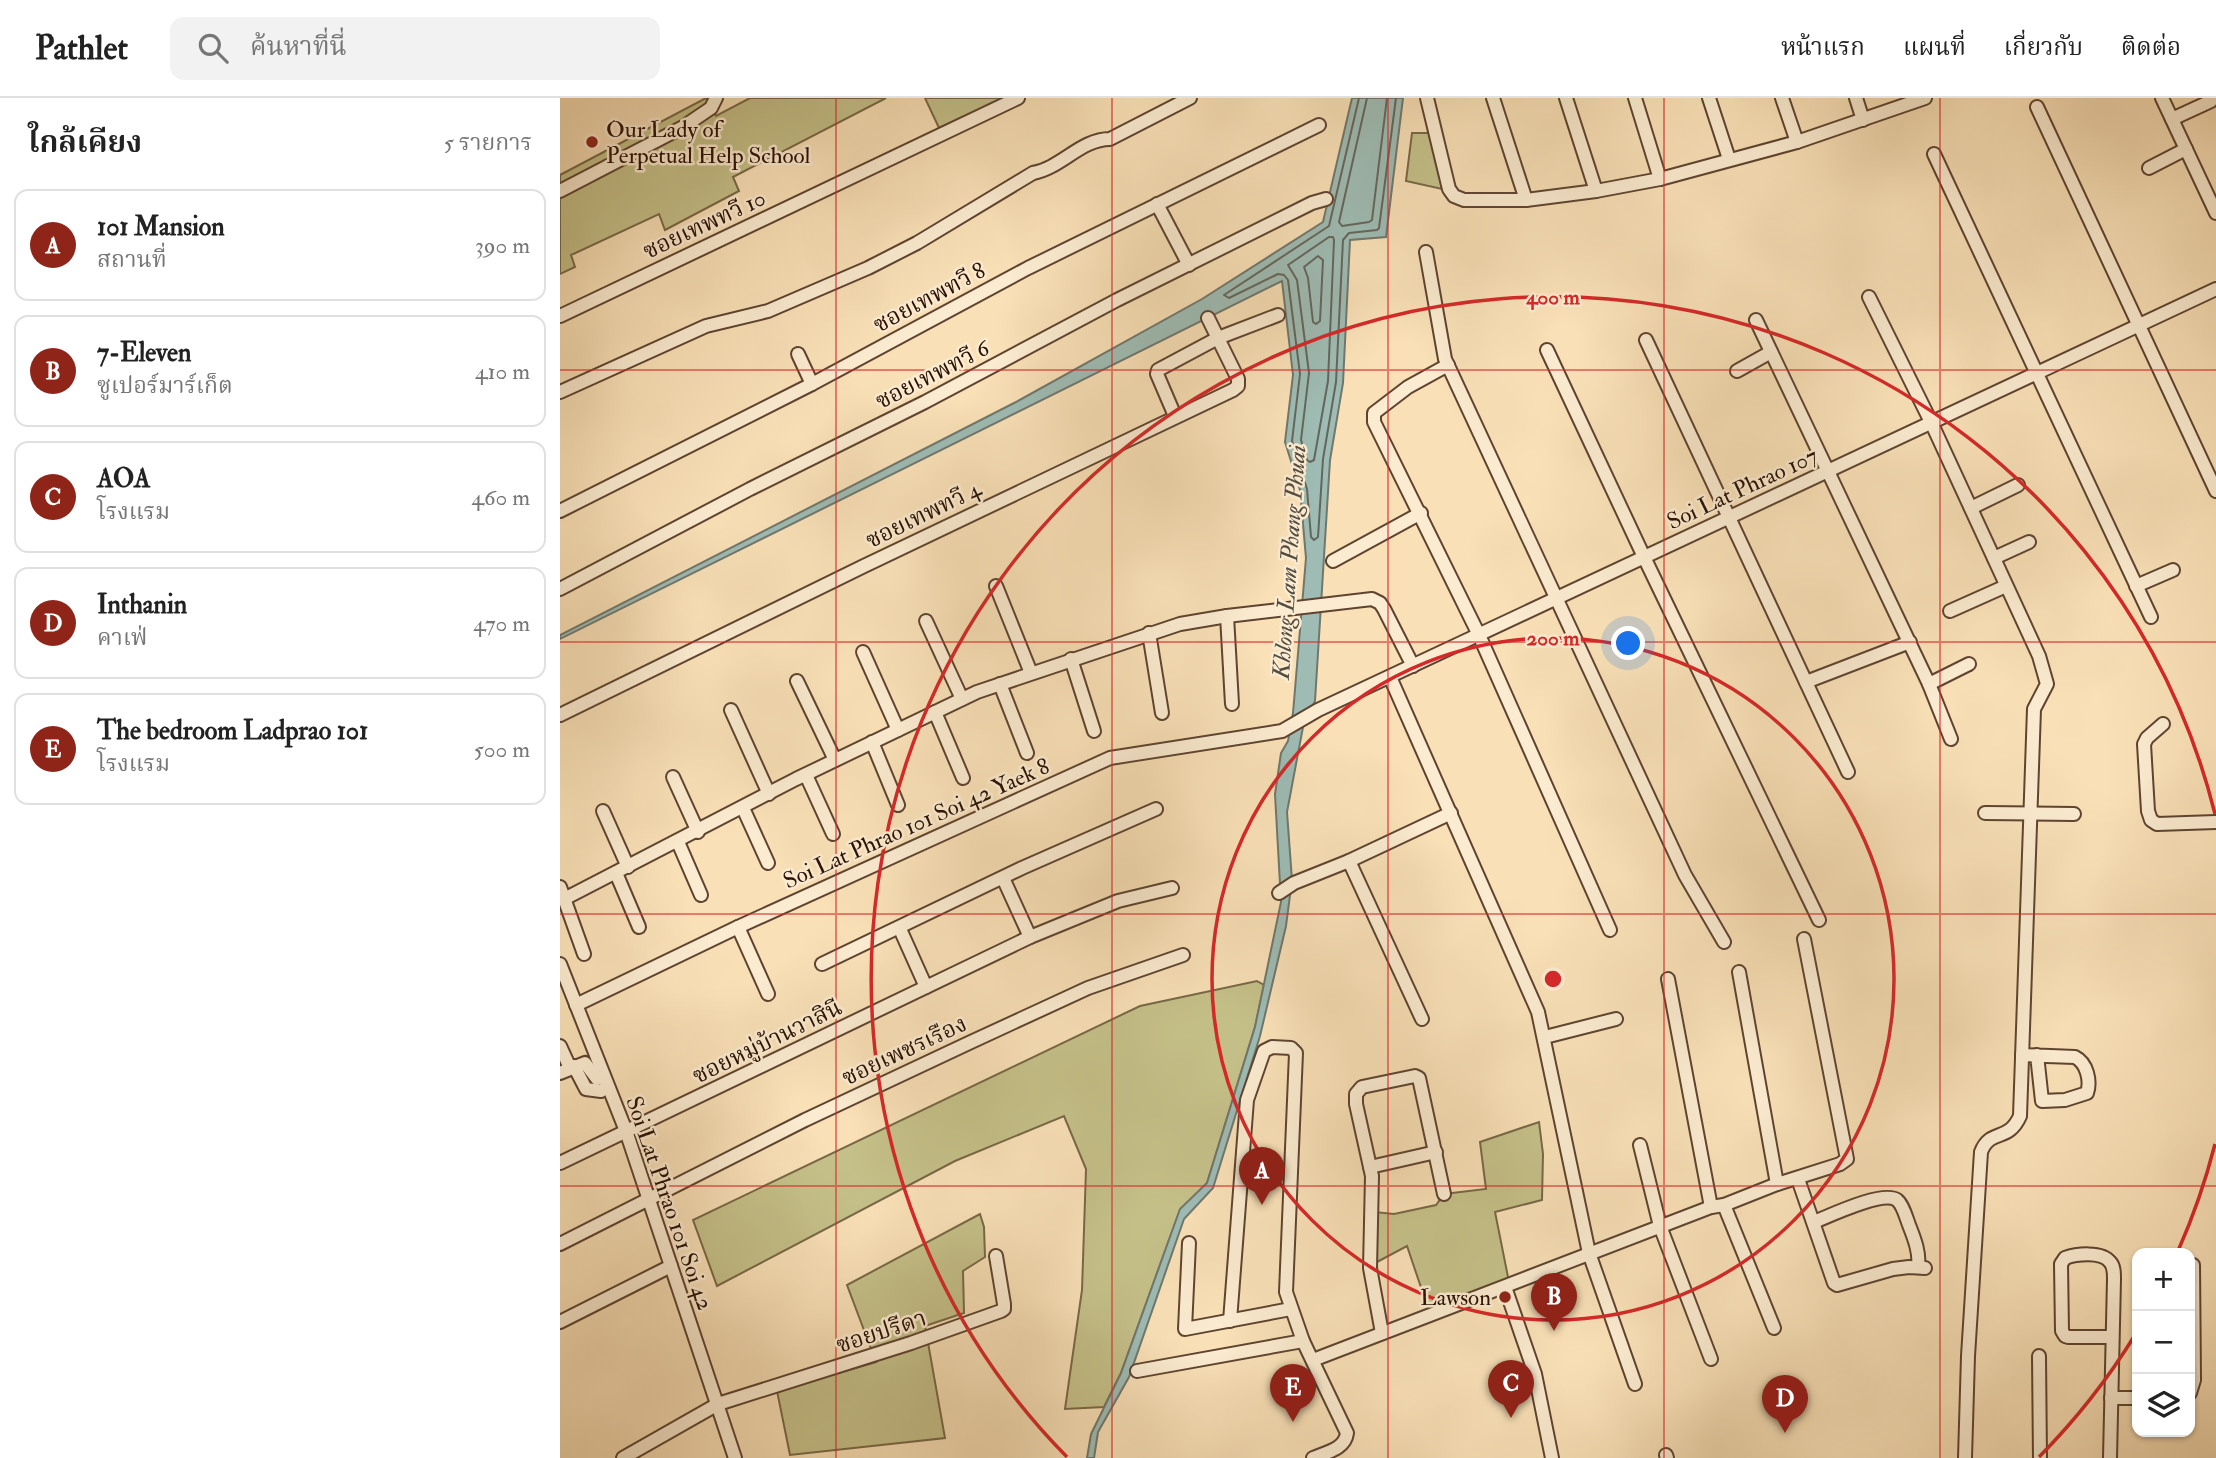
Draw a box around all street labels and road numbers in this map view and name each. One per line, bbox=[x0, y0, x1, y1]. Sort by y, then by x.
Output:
street label: ซอยเทพทวี 10 bbox=[638, 183, 770, 266]
street label: ซอยเทพทวี 8 bbox=[868, 256, 991, 339]
street label: ซอยเทพทวี 6 bbox=[870, 333, 995, 415]
street label: Soi Lat Phrao 107 bbox=[1662, 441, 1823, 536]
street label: ซอยเทพทวี 4 bbox=[861, 473, 987, 555]
street label: Soi Lat Phrao 101 Soi 42 Yaek 8 bbox=[779, 751, 1054, 895]
street label: ซอยหมู่บ้านวาสินี bbox=[688, 993, 847, 1090]
street label: ซอยเพชรเรือง bbox=[837, 1009, 971, 1092]
street label: Soi Lat Phrao 101 Soi 42 bbox=[619, 1092, 720, 1314]
street label: ซอยปรีดา bbox=[832, 1303, 930, 1360]

